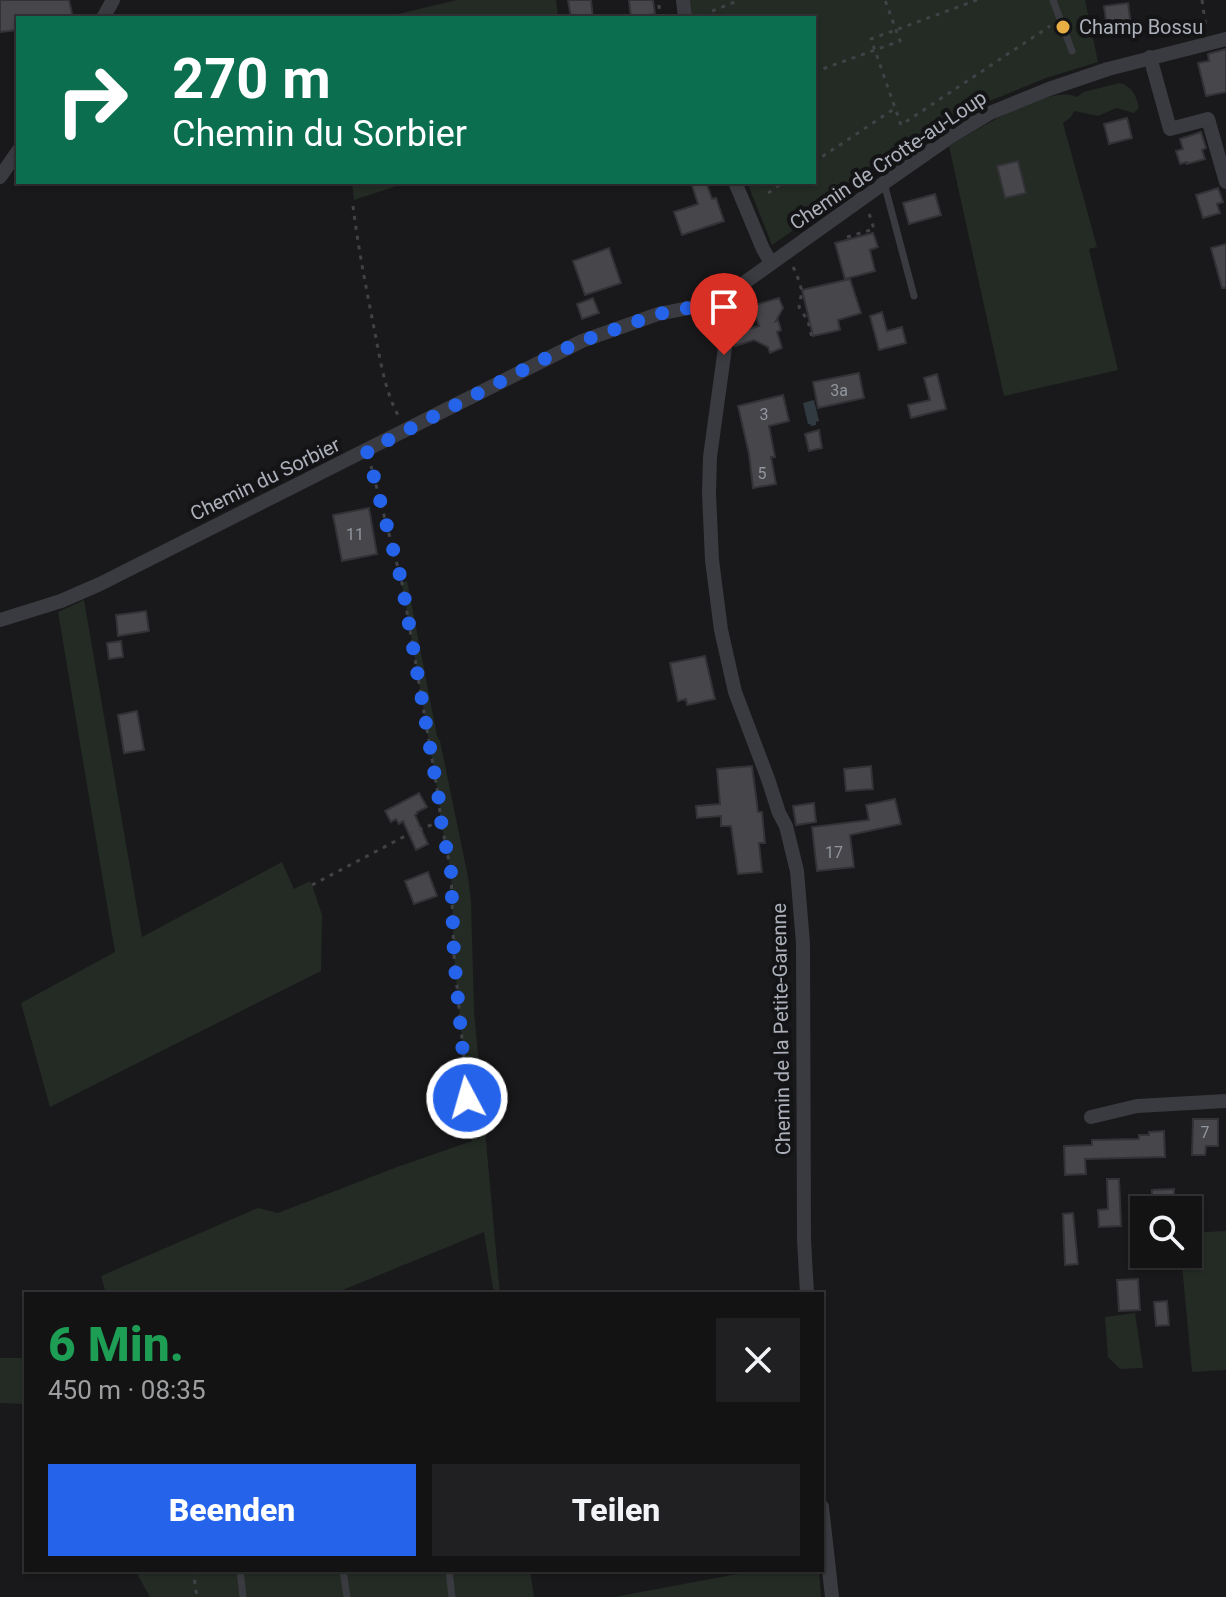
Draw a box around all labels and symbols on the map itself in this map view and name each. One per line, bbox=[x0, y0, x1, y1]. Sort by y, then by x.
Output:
place label: Champ Bossu bbox=[1079, 15, 1203, 39]
marker: Champ Bossu bbox=[1054, 18, 1072, 36]
street label: Chemin de Crotte-au-Loup bbox=[785, 85, 991, 235]
pin bbox=[690, 273, 758, 355]
house number: 3a bbox=[830, 381, 848, 400]
house number: 3 bbox=[760, 405, 769, 424]
street label: Chemin du Sorbier bbox=[186, 432, 344, 526]
house number: 5 bbox=[758, 464, 767, 483]
house number: 11 bbox=[346, 525, 364, 544]
house number: 17 bbox=[825, 843, 843, 862]
street label: Chemin de la Petite-Garenne bbox=[767, 903, 795, 1155]
position arrow bbox=[425, 1056, 509, 1140]
house number: 7 bbox=[1201, 1123, 1210, 1142]

